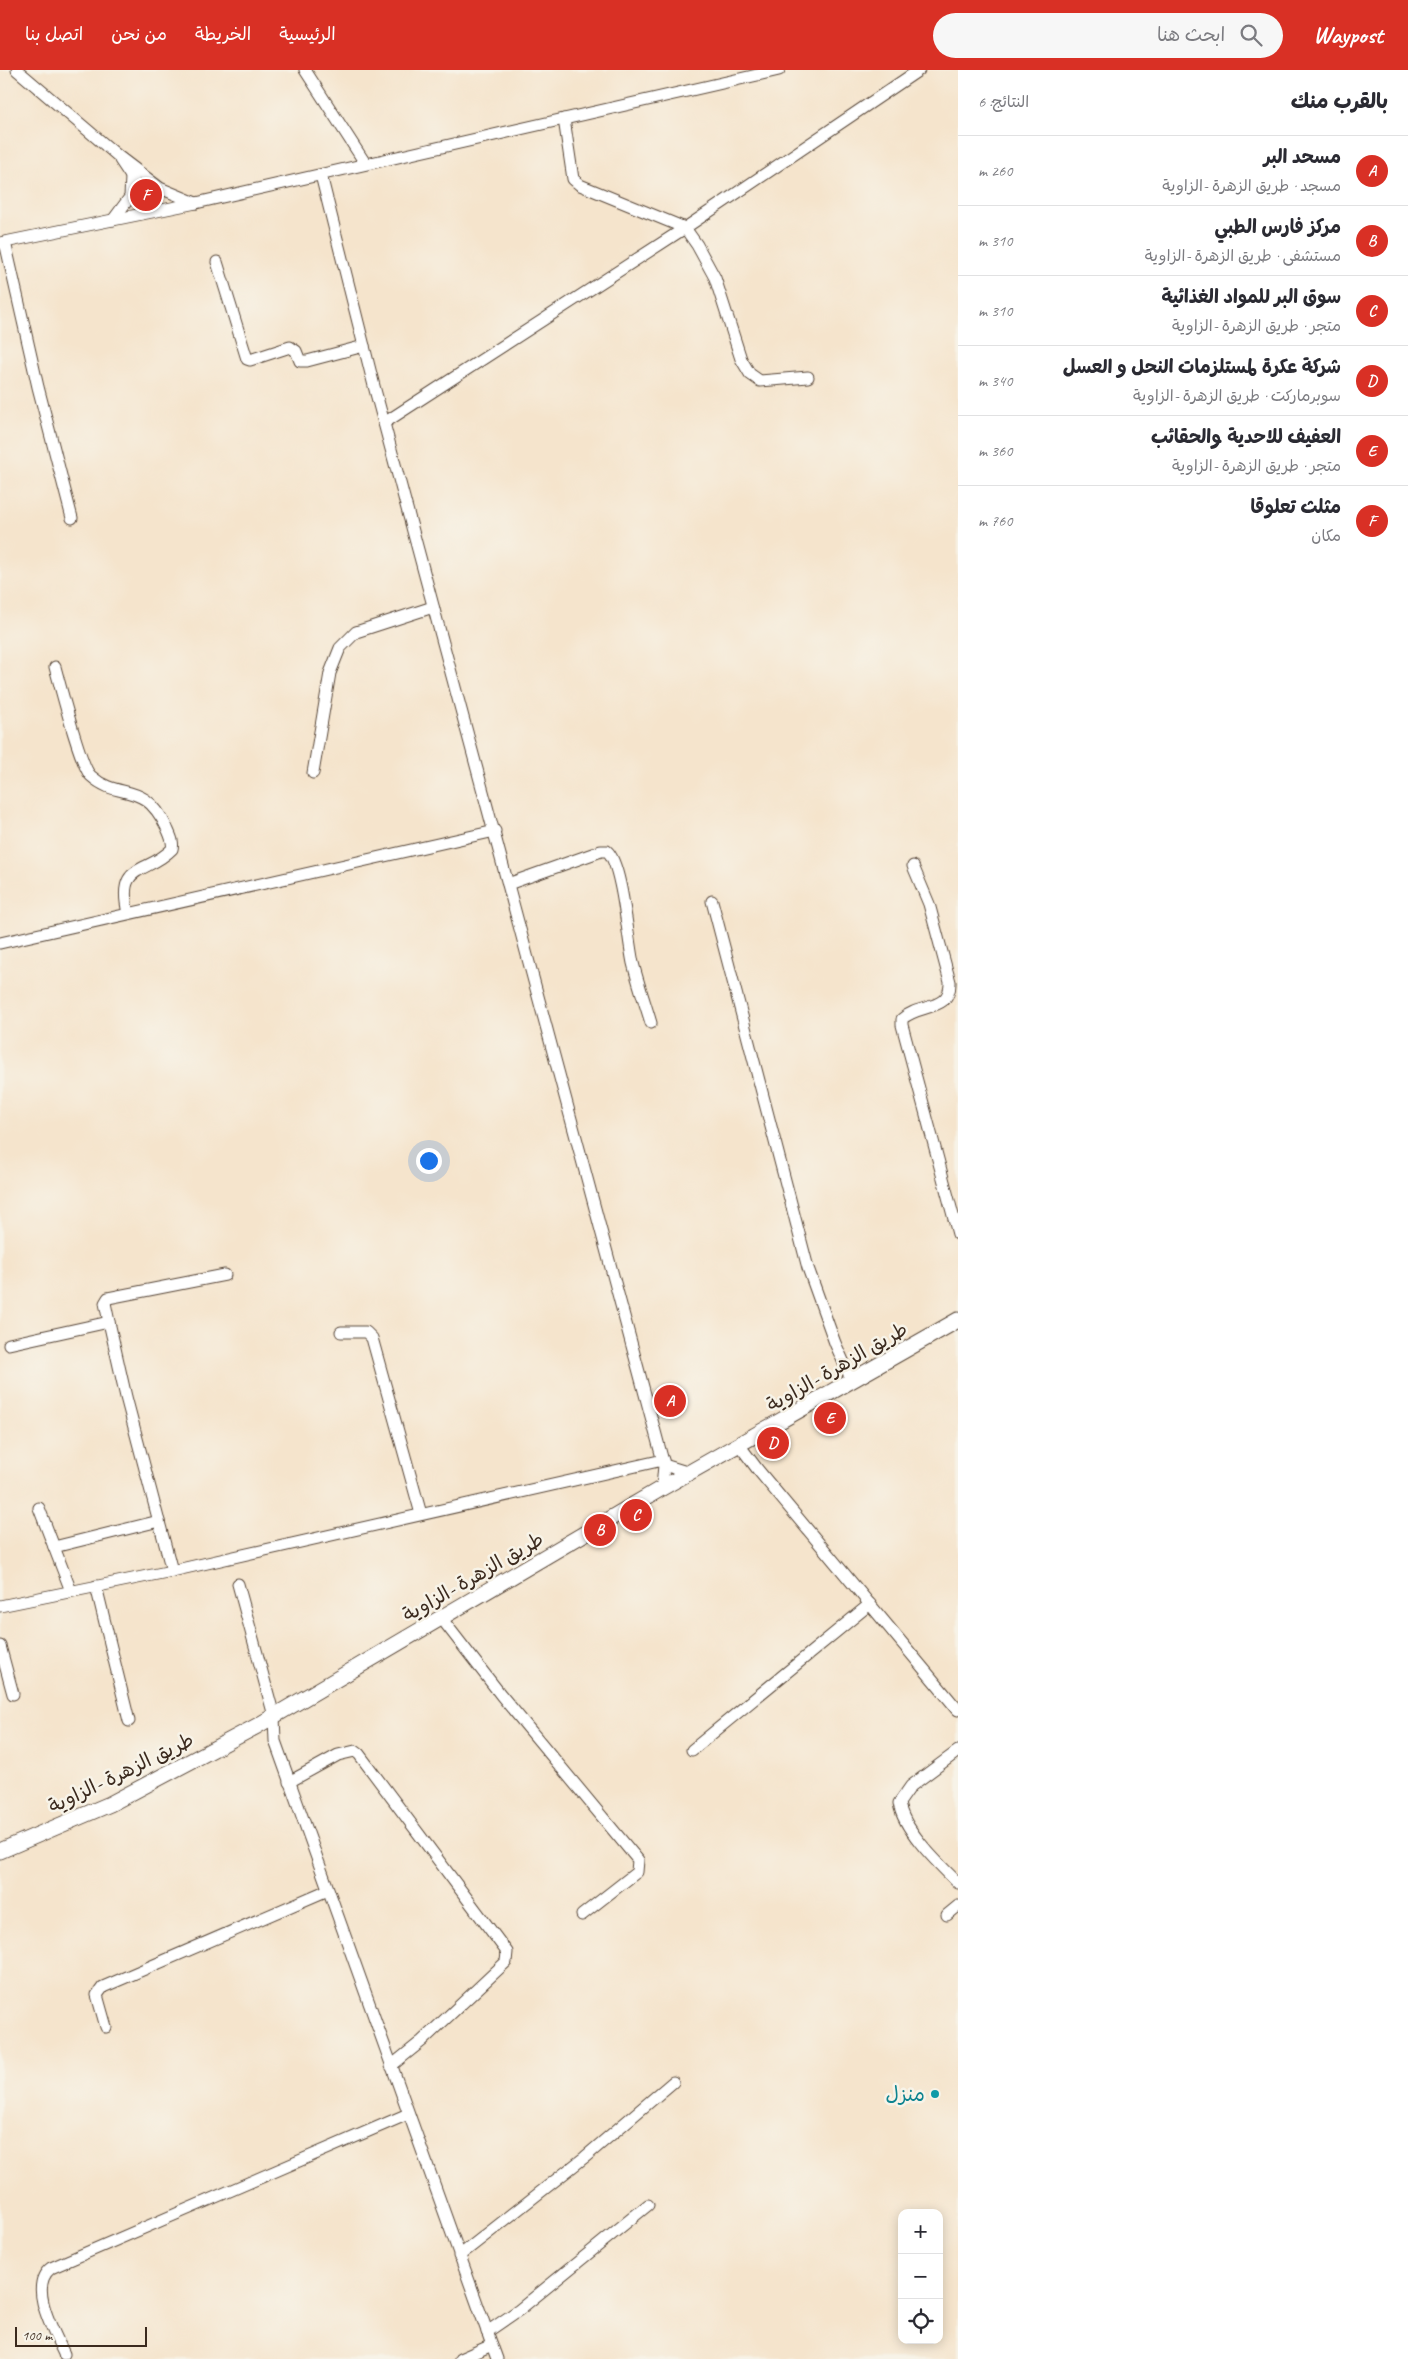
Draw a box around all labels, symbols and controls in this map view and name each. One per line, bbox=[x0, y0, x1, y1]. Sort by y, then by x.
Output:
search box bbox=[933, 13, 1283, 58]
text: Waypost bbox=[1313, 20, 1383, 50]
icon: search bbox=[1237, 21, 1265, 49]
text: اتصل بنا bbox=[25, 23, 83, 45]
text: من نحن bbox=[111, 23, 167, 45]
text: الخريطة bbox=[195, 23, 251, 45]
text: الرئيسية bbox=[279, 23, 336, 45]
text: ابحث هنا bbox=[1157, 23, 1225, 47]
text: بالقرب منك bbox=[1291, 88, 1388, 114]
text: النتائج: 6 bbox=[978, 92, 1029, 112]
text: مسحد البر bbox=[1264, 145, 1341, 169]
text: 260 m bbox=[978, 161, 1012, 181]
text: A bbox=[1368, 161, 1376, 181]
pin: F bbox=[130, 176, 162, 214]
text: مسجد · طريق الزهرة -الزاوية bbox=[1162, 176, 1341, 196]
text: مركز فارس الطبي bbox=[1215, 215, 1341, 239]
text: 310 m bbox=[978, 231, 1012, 251]
text: B bbox=[1368, 231, 1376, 251]
text: مستشفى · طريق الزهرة -الزاوية bbox=[1145, 246, 1341, 266]
text: سوق البر للمواد الغذائية bbox=[1161, 285, 1341, 309]
text: 310 m bbox=[978, 301, 1012, 321]
text: C bbox=[1368, 301, 1376, 321]
text: متجر · طريق الزهرة -الزاوية bbox=[1172, 316, 1341, 336]
text: شركة عكرة لمستلزمات النحل و العسل bbox=[1063, 355, 1341, 379]
text: 340 m bbox=[978, 371, 1012, 391]
text: D bbox=[1367, 371, 1377, 391]
text: سوبرماركت · طريق الزهرة -الزاوية bbox=[1133, 386, 1341, 406]
text: العفيف للاحدية والحقائب bbox=[1151, 425, 1341, 449]
text: 360 m bbox=[978, 441, 1012, 461]
text: E bbox=[1368, 441, 1376, 461]
text: متجر · طريق الزهرة -الزاوية bbox=[1172, 456, 1341, 476]
text: مثلث تعلوقا bbox=[1251, 495, 1341, 519]
text: 760 m bbox=[978, 511, 1012, 531]
text: F bbox=[1368, 511, 1376, 531]
text: مكان bbox=[1311, 526, 1341, 546]
your location bbox=[416, 1148, 442, 1174]
street label: طريق الزهرة -الزاوية bbox=[762, 1317, 912, 1417]
pin: A bbox=[654, 1382, 686, 1420]
pin: E bbox=[814, 1399, 846, 1437]
pin: D bbox=[757, 1424, 789, 1462]
pin: C bbox=[620, 1496, 652, 1534]
pin: B bbox=[584, 1511, 616, 1549]
street label: طريق الزهرة -الزاوية bbox=[398, 1527, 548, 1627]
street label: طريق الزهرة -الزاوية bbox=[44, 1727, 198, 1819]
place label: منزل bbox=[886, 2082, 925, 2107]
marker: منزل bbox=[929, 2088, 941, 2100]
map controls bbox=[898, 2209, 943, 2344]
button: + bbox=[898, 2209, 943, 2254]
button: − bbox=[898, 2254, 943, 2299]
button: locate bbox=[898, 2299, 943, 2344]
scale bar bbox=[15, 2324, 148, 2347]
text: 100 m bbox=[22, 2327, 52, 2344]

